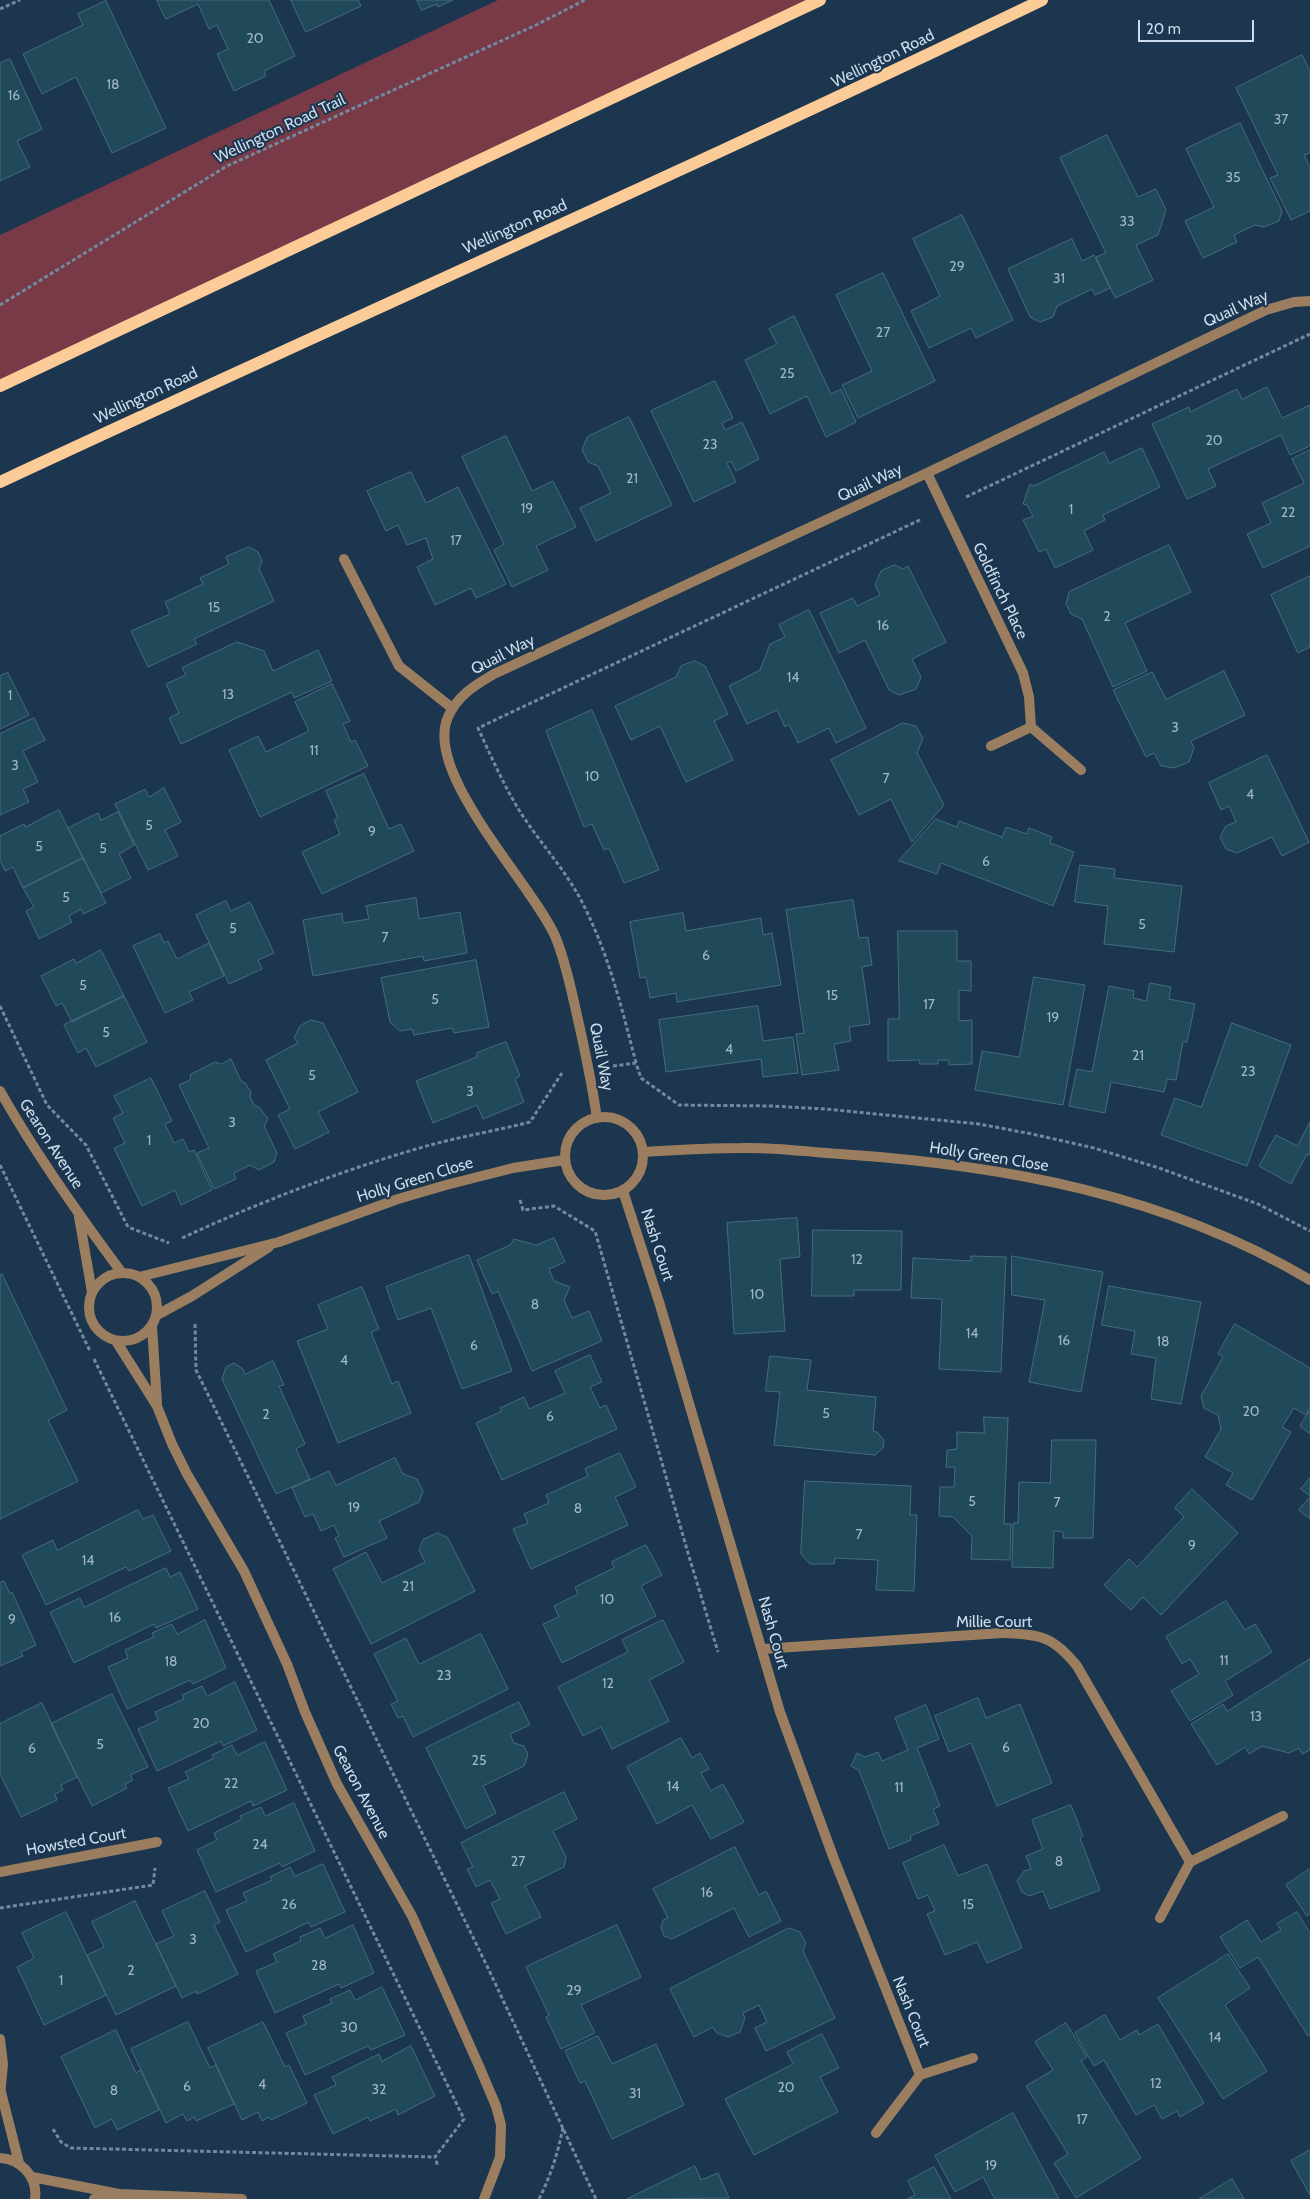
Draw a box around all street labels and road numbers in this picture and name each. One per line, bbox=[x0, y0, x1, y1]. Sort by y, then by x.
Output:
street label: Wellington Road bbox=[828, 26, 938, 92]
street label: Wellington Road Trail bbox=[211, 90, 349, 168]
street label: Wellington Road bbox=[460, 195, 570, 259]
street label: Quail Way bbox=[1201, 286, 1271, 332]
street label: Wellington Road bbox=[91, 364, 201, 428]
street label: Quail Way bbox=[835, 460, 905, 506]
street label: Goldfinch Place bbox=[968, 540, 1032, 642]
street label: Quail Way bbox=[468, 631, 538, 679]
street label: Quail Way bbox=[585, 1021, 617, 1093]
street label: Gearon Avenue bbox=[15, 1095, 87, 1193]
street label: Holly Green Close bbox=[928, 1138, 1050, 1176]
street label: Holly Green Close bbox=[355, 1153, 475, 1207]
street label: Nash Court bbox=[636, 1206, 678, 1284]
street label: Nash Court bbox=[753, 1594, 793, 1672]
street label: Millie Court bbox=[956, 1612, 1032, 1632]
street label: Gearon Avenue bbox=[328, 1742, 394, 1842]
street label: Howsted Court bbox=[24, 1824, 128, 1860]
street label: Nash Court bbox=[888, 1974, 934, 2050]

